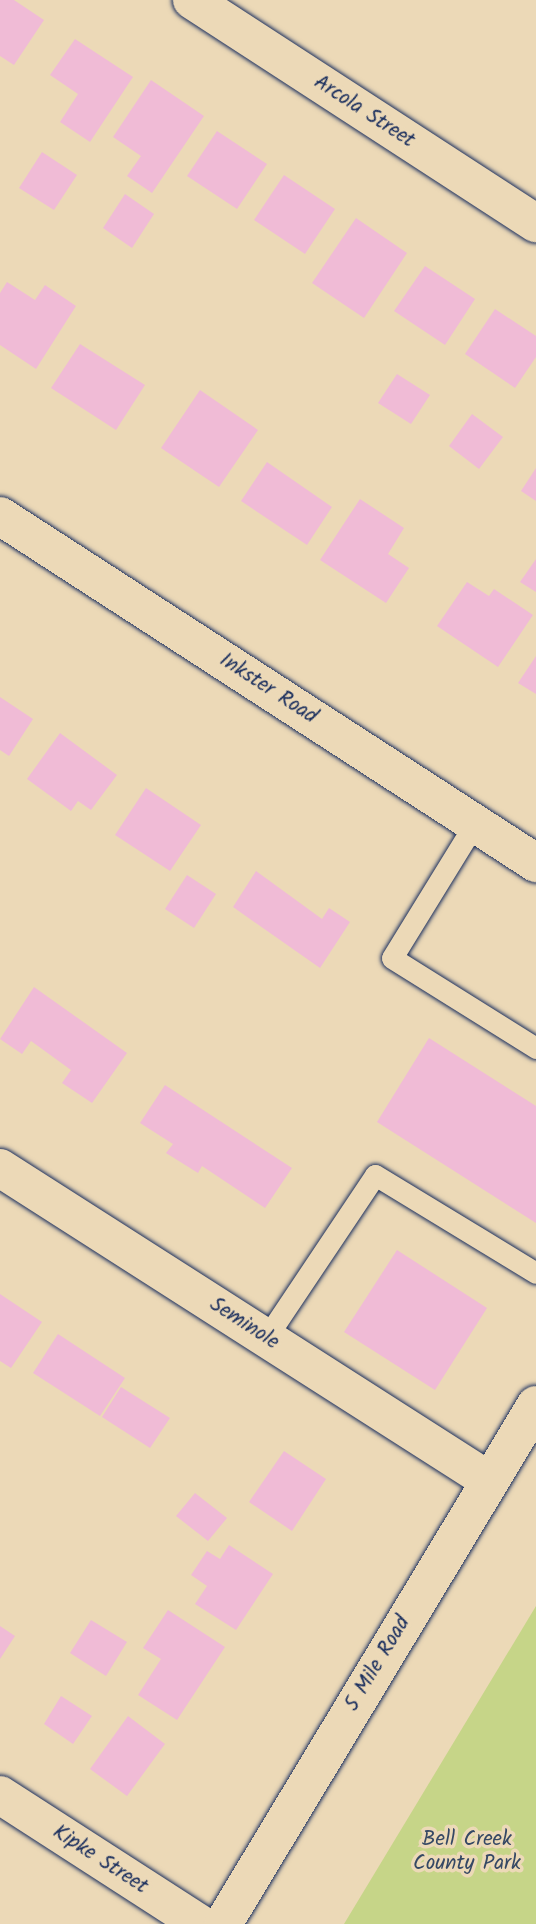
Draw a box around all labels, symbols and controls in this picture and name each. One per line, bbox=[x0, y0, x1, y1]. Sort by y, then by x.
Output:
street label: Arcola Street bbox=[309, 70, 419, 154]
street label: Inkster Road bbox=[214, 648, 322, 730]
street label: Seminole bbox=[205, 1292, 283, 1356]
street label: 5 Mile Road bbox=[340, 1612, 416, 1716]
street label: Kipke Street bbox=[48, 1820, 152, 1900]
park label: Bell Creek County Park bbox=[413, 1827, 521, 1877]

